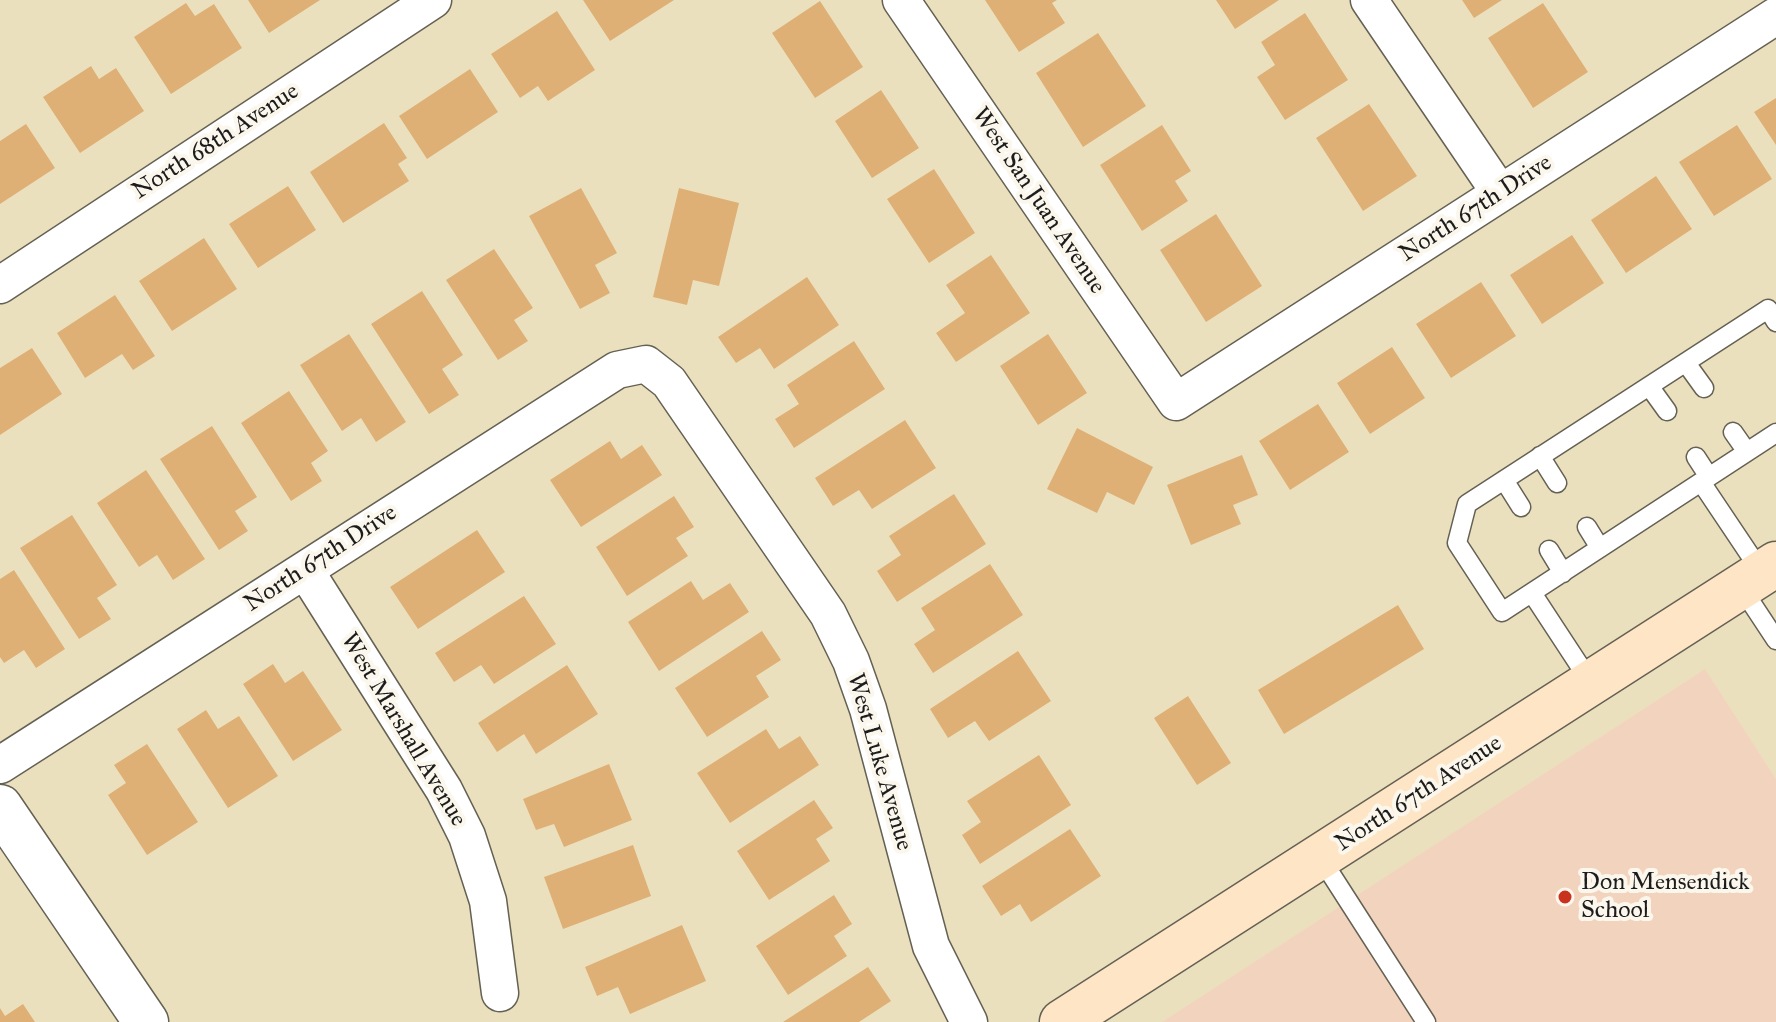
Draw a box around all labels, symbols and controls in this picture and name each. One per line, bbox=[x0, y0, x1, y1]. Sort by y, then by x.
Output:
street label: North 68th Avenue bbox=[128, 78, 304, 206]
street label: West San Juan Avenue bbox=[965, 102, 1111, 300]
street label: North 67th Drive bbox=[1394, 149, 1558, 269]
street label: North 67th Drive bbox=[239, 499, 403, 619]
street label: West Marshall Avenue bbox=[334, 628, 472, 832]
street label: West Luke Avenue bbox=[840, 670, 918, 854]
street label: North 67th Avenue bbox=[1331, 730, 1507, 858]
place label: Don Mensendick School bbox=[1581, 869, 1749, 925]
marker: Don Mensendick School bbox=[1556, 888, 1574, 906]

